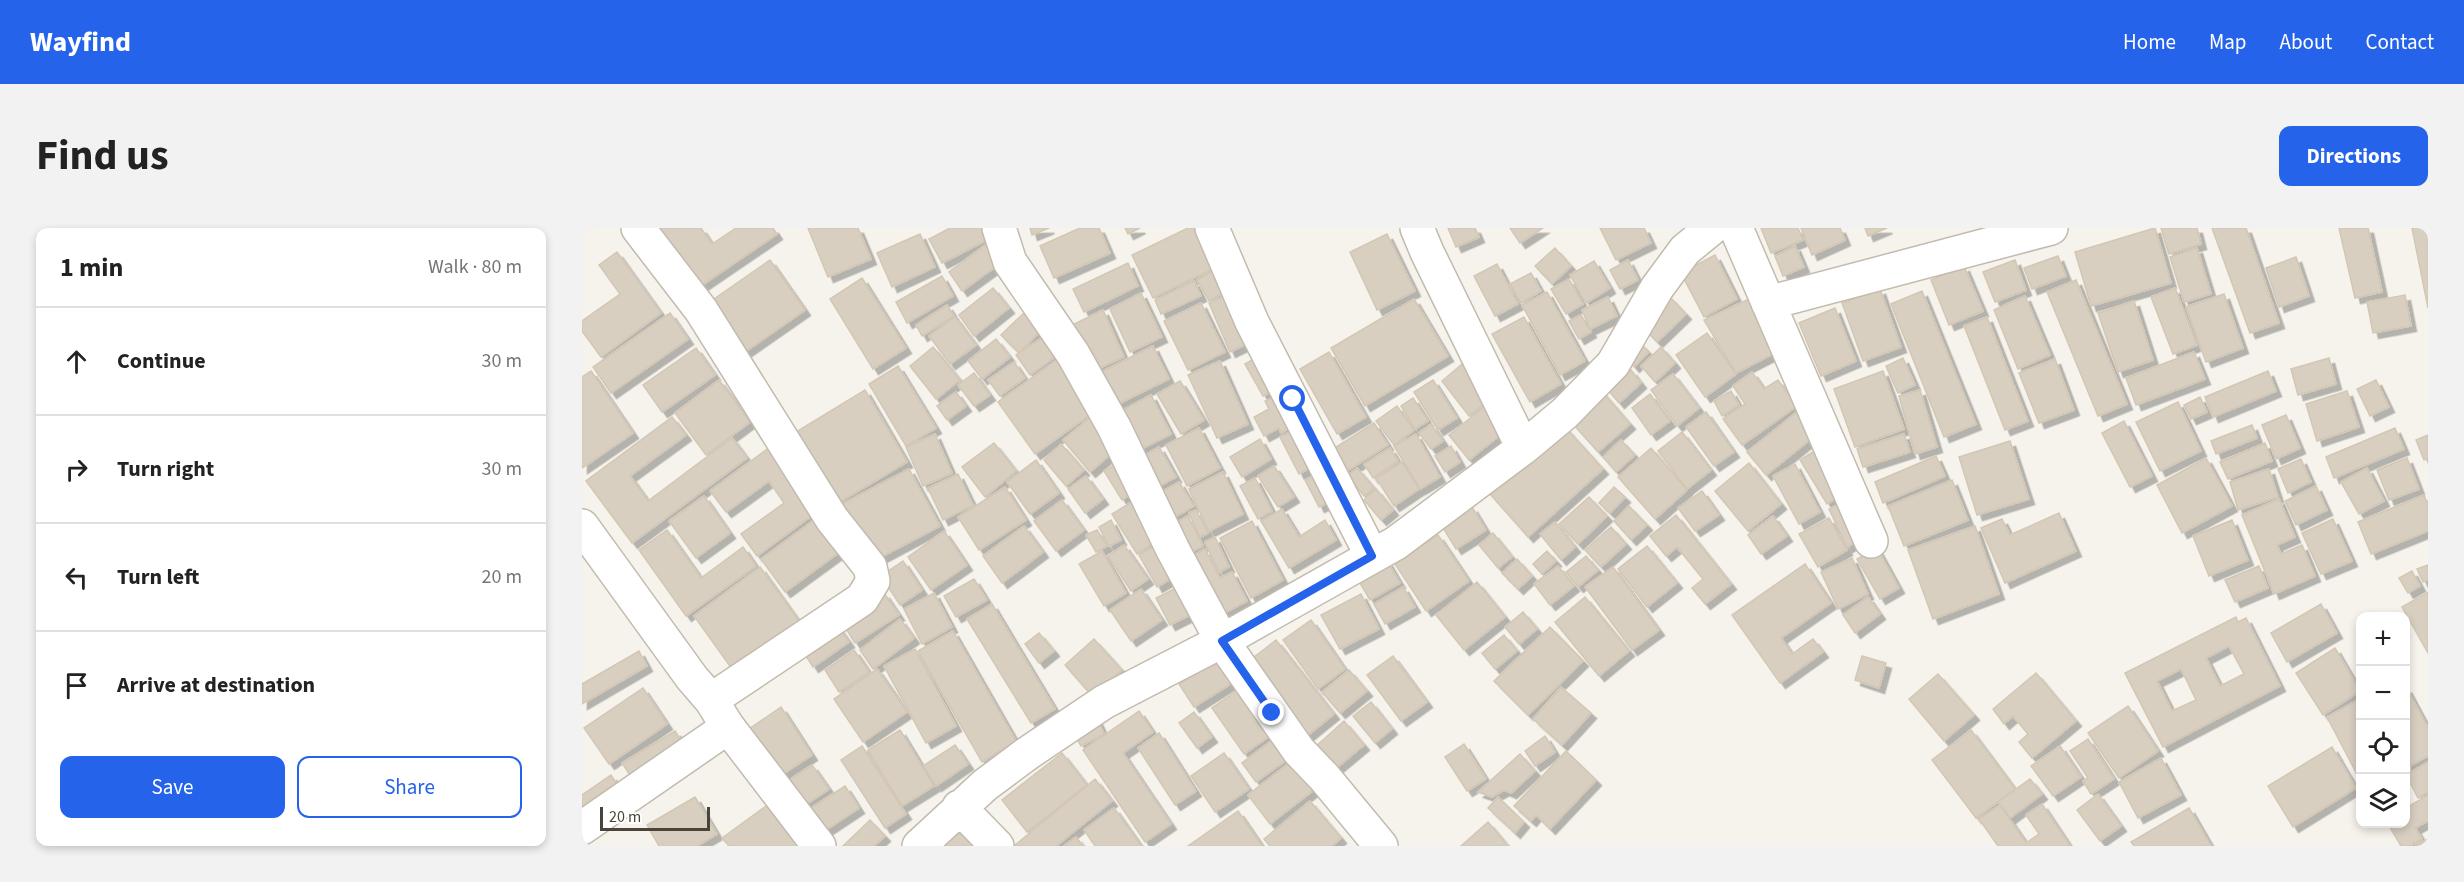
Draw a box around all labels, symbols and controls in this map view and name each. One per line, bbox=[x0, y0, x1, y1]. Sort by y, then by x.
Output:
text: Wayfind bbox=[30, 22, 131, 62]
text: Home bbox=[2123, 27, 2176, 57]
text: Map bbox=[2209, 27, 2247, 57]
text: About bbox=[2280, 27, 2332, 57]
text: Contact bbox=[2365, 27, 2434, 57]
text: Find us bbox=[36, 126, 169, 186]
button: Directions bbox=[2279, 126, 2428, 186]
text: 1 min bbox=[60, 249, 123, 286]
text: Walk · 80 m bbox=[428, 253, 522, 281]
icon: ahead bbox=[60, 345, 93, 378]
text: Continue bbox=[117, 345, 206, 377]
text: 30 m bbox=[482, 347, 522, 375]
route start bbox=[1279, 385, 1305, 411]
icon: right bbox=[60, 453, 93, 486]
text: Turn right bbox=[117, 453, 214, 485]
text: 30 m bbox=[482, 455, 522, 483]
icon: left bbox=[60, 561, 93, 594]
text: Turn left bbox=[117, 561, 199, 593]
text: 20 m bbox=[482, 563, 522, 591]
map controls bbox=[2356, 612, 2410, 828]
button: + bbox=[2356, 612, 2410, 666]
button: − bbox=[2356, 666, 2410, 720]
icon: arrive bbox=[60, 669, 93, 702]
text: Arrive at destination bbox=[117, 669, 315, 701]
route end bbox=[1258, 699, 1284, 725]
button: locate bbox=[2356, 720, 2410, 774]
button: Save bbox=[60, 756, 285, 818]
button: Share bbox=[297, 756, 522, 818]
button: layers bbox=[2356, 774, 2410, 828]
scale bar bbox=[600, 804, 710, 832]
text: 20 m bbox=[609, 806, 641, 828]

